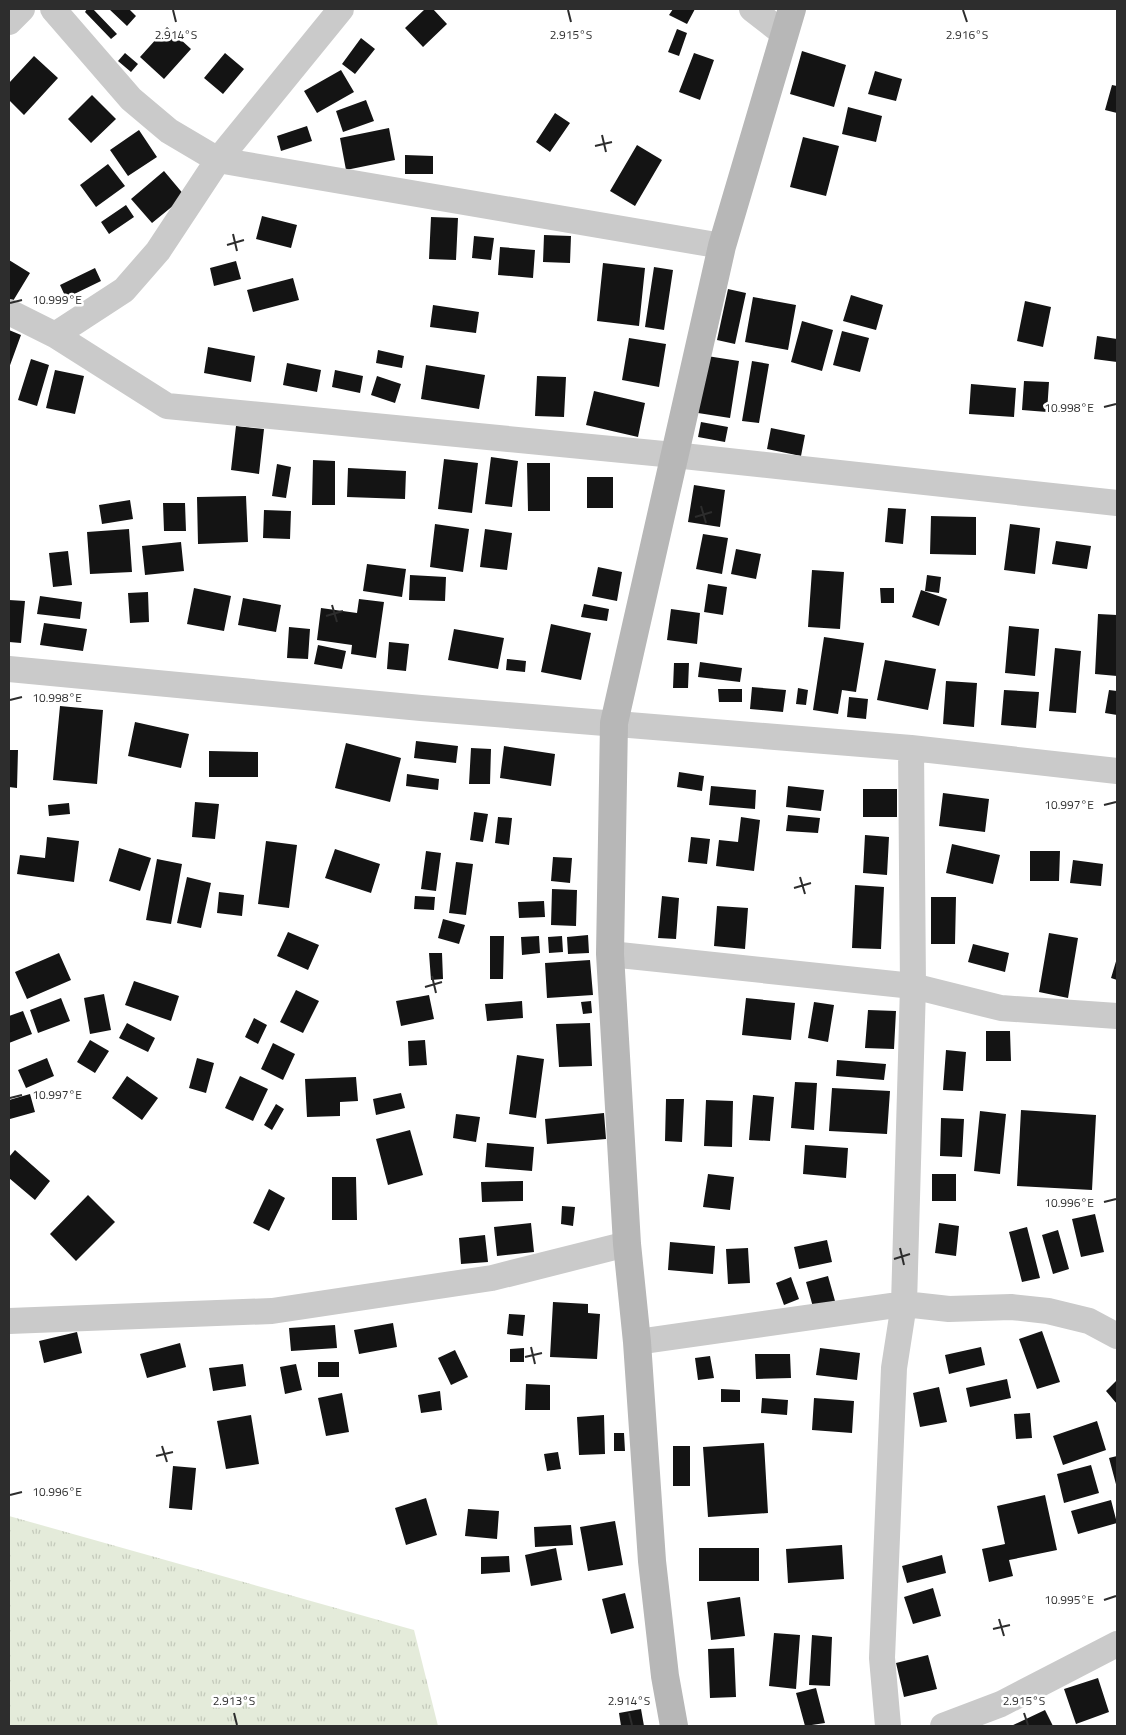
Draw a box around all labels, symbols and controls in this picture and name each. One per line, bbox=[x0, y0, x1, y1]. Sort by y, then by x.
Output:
text: 2.914°S bbox=[155, 25, 197, 44]
text: 2.915°S bbox=[550, 25, 592, 44]
text: 2.916°S bbox=[946, 25, 988, 44]
text: 10.999°E bbox=[32, 290, 82, 309]
text: 10.998°E bbox=[1044, 398, 1094, 417]
text: 10.998°E bbox=[32, 688, 82, 707]
text: 10.997°E bbox=[1044, 795, 1094, 814]
text: 10.997°E bbox=[32, 1085, 82, 1104]
text: 10.996°E bbox=[1044, 1193, 1094, 1212]
text: 10.996°E bbox=[32, 1482, 82, 1501]
text: 10.995°E bbox=[1044, 1590, 1094, 1609]
text: 2.913°S bbox=[213, 1691, 255, 1710]
text: 2.914°S bbox=[608, 1691, 650, 1710]
text: 2.915°S bbox=[1003, 1691, 1045, 1710]

